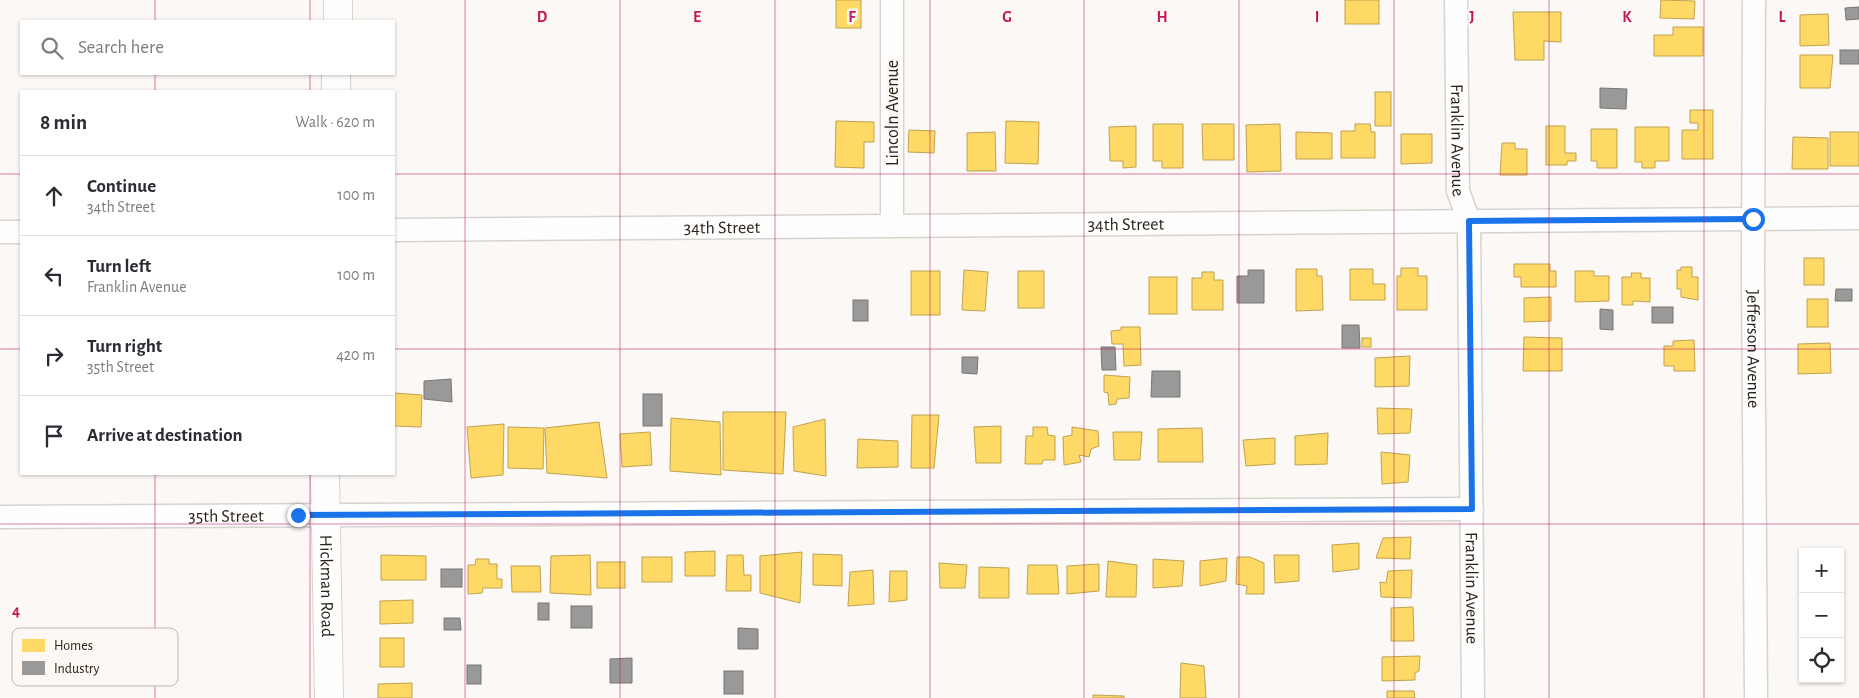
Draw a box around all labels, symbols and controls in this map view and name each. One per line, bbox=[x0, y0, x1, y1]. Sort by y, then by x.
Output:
text: D bbox=[537, 9, 548, 25]
text: E bbox=[693, 9, 701, 25]
text: F bbox=[848, 9, 856, 25]
text: G bbox=[1002, 9, 1012, 25]
text: H bbox=[1156, 9, 1168, 25]
text: I bbox=[1315, 9, 1319, 25]
text: J bbox=[1469, 9, 1475, 25]
text: K bbox=[1622, 9, 1632, 25]
text: L bbox=[1779, 9, 1786, 25]
search box bbox=[20, 20, 395, 75]
icon: search bbox=[38, 34, 66, 62]
text: Search here bbox=[78, 38, 164, 57]
street label: Lincoln Avenue bbox=[884, 60, 902, 166]
street label: Franklin Avenue bbox=[1447, 84, 1467, 199]
text: 8 min bbox=[40, 112, 87, 133]
text: Walk · 620 m bbox=[295, 114, 375, 130]
text: Continue bbox=[87, 177, 156, 196]
icon: ahead bbox=[40, 182, 68, 210]
text: 100 m bbox=[337, 187, 375, 203]
text: 34th Street bbox=[87, 199, 155, 215]
route start bbox=[1742, 208, 1765, 231]
street label: 34th Street bbox=[1088, 216, 1165, 234]
street label: 34th Street bbox=[684, 219, 761, 238]
text: Turn left bbox=[87, 257, 151, 276]
icon: left bbox=[40, 262, 68, 290]
text: 100 m bbox=[337, 267, 375, 283]
text: Franklin Avenue bbox=[87, 279, 187, 295]
street label: Jefferson Avenue bbox=[1743, 290, 1762, 408]
text: Turn right bbox=[87, 337, 162, 356]
icon: right bbox=[40, 342, 68, 370]
text: 420 m bbox=[336, 347, 375, 363]
text: 35th Street bbox=[87, 359, 154, 375]
icon: arrive bbox=[40, 422, 68, 450]
text: Arrive at destination bbox=[87, 426, 243, 445]
route end bbox=[287, 504, 310, 527]
street label: 35th Street bbox=[188, 508, 264, 526]
street label: Franklin Avenue bbox=[1462, 532, 1481, 644]
street label: Hickman Road bbox=[316, 535, 336, 637]
map controls bbox=[1799, 548, 1844, 683]
button: + bbox=[1799, 548, 1844, 593]
button: − bbox=[1799, 593, 1844, 638]
text: 4 bbox=[12, 603, 20, 619]
legend bbox=[12, 628, 178, 686]
button: locate bbox=[1799, 638, 1844, 683]
text: Homes bbox=[54, 639, 93, 653]
text: Industry bbox=[54, 662, 100, 676]

